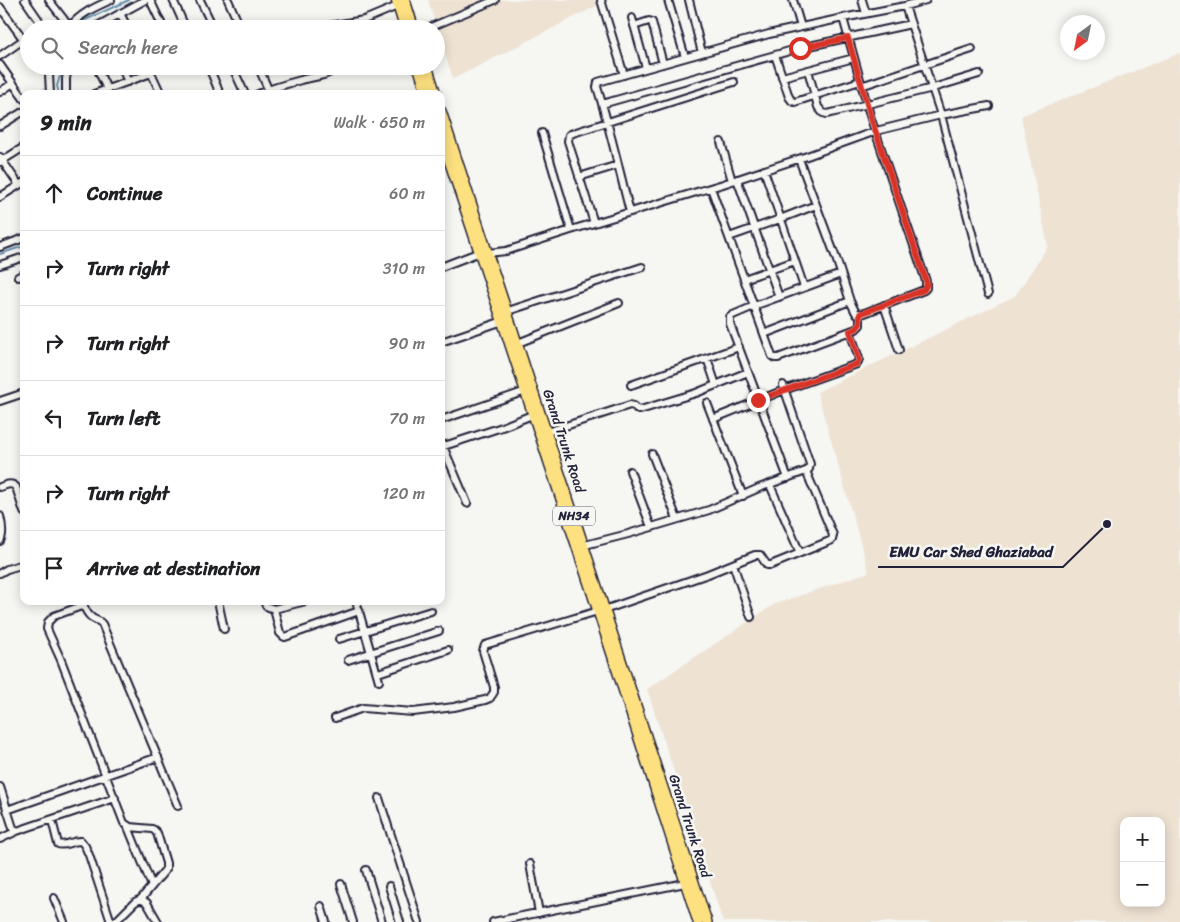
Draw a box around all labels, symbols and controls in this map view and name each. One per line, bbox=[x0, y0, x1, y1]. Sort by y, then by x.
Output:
north arrow bbox=[1060, 15, 1105, 60]
search box bbox=[20, 20, 445, 75]
text: Search here bbox=[78, 31, 178, 64]
icon: search bbox=[38, 34, 66, 62]
route start bbox=[789, 37, 812, 60]
text: 9 min bbox=[40, 104, 92, 142]
text: Walk · 650 m bbox=[334, 108, 425, 137]
text: Continue bbox=[87, 177, 163, 210]
icon: ahead bbox=[40, 179, 68, 207]
text: 60 m bbox=[389, 179, 425, 208]
text: Turn right bbox=[87, 252, 169, 285]
icon: right bbox=[40, 254, 68, 282]
text: 310 m bbox=[383, 254, 425, 283]
text: Turn right bbox=[87, 327, 169, 360]
icon: right bbox=[40, 329, 68, 357]
text: 90 m bbox=[389, 329, 425, 358]
street label: Grand Trunk Road bbox=[535, 386, 593, 498]
route end bbox=[747, 389, 770, 412]
text: Turn left bbox=[87, 402, 160, 435]
icon: left bbox=[40, 404, 68, 432]
text: 70 m bbox=[389, 404, 425, 433]
text: Turn right bbox=[87, 477, 169, 510]
icon: right bbox=[40, 479, 68, 507]
text: 120 m bbox=[382, 479, 425, 508]
road number: NH34 bbox=[553, 506, 595, 526]
callout: EMU Car Shed Ghaziabad bbox=[878, 537, 1063, 567]
text: EMU Car Shed Ghaziabad bbox=[889, 539, 1055, 565]
text: Arrive at destination bbox=[87, 552, 260, 585]
icon: arrive bbox=[40, 554, 68, 582]
street label: Grand Trunk Road bbox=[661, 771, 719, 883]
map controls bbox=[1120, 817, 1165, 907]
button: + bbox=[1120, 817, 1165, 862]
button: − bbox=[1120, 862, 1165, 907]

